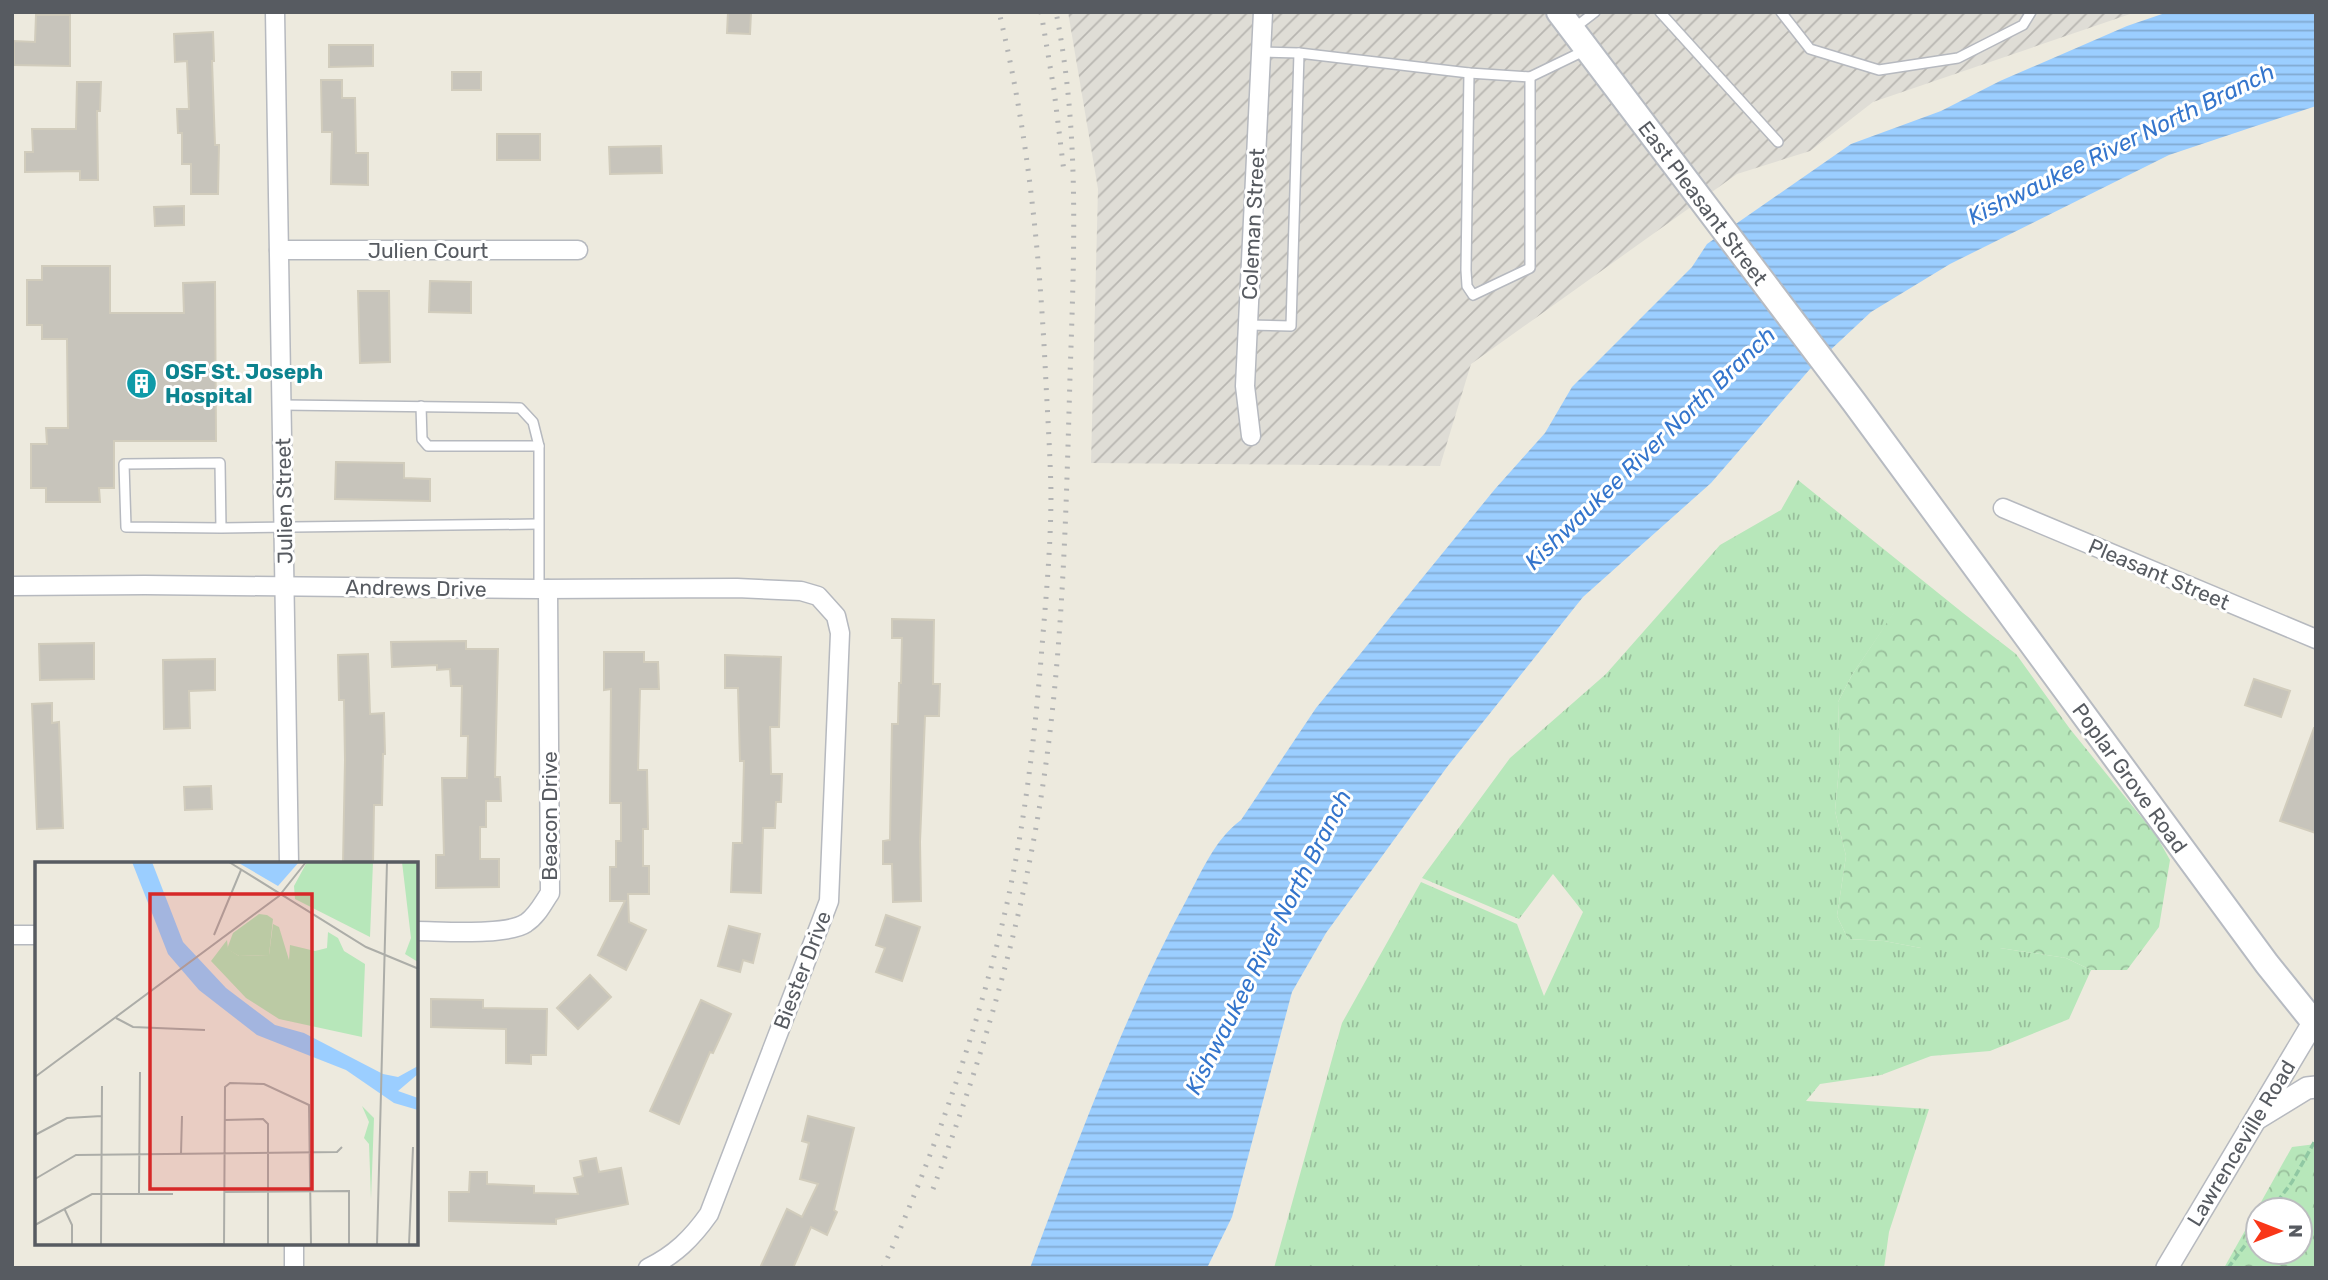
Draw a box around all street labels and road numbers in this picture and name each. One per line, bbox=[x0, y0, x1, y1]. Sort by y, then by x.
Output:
street label: East Pleasant Street bbox=[1633, 116, 1773, 290]
street label: Coleman Street bbox=[1237, 148, 1269, 300]
street label: Julien Court bbox=[368, 238, 488, 263]
street label: Julien Street bbox=[270, 438, 298, 564]
street label: Pleasant Street bbox=[2085, 533, 2233, 615]
street label: Andrews Drive bbox=[345, 574, 487, 602]
street label: Poplar Grove Road bbox=[2067, 698, 2193, 858]
street label: Beacon Drive bbox=[537, 751, 562, 881]
street label: Biester Drive bbox=[768, 907, 836, 1033]
street label: Lawrenceville Road bbox=[2182, 1056, 2300, 1230]

